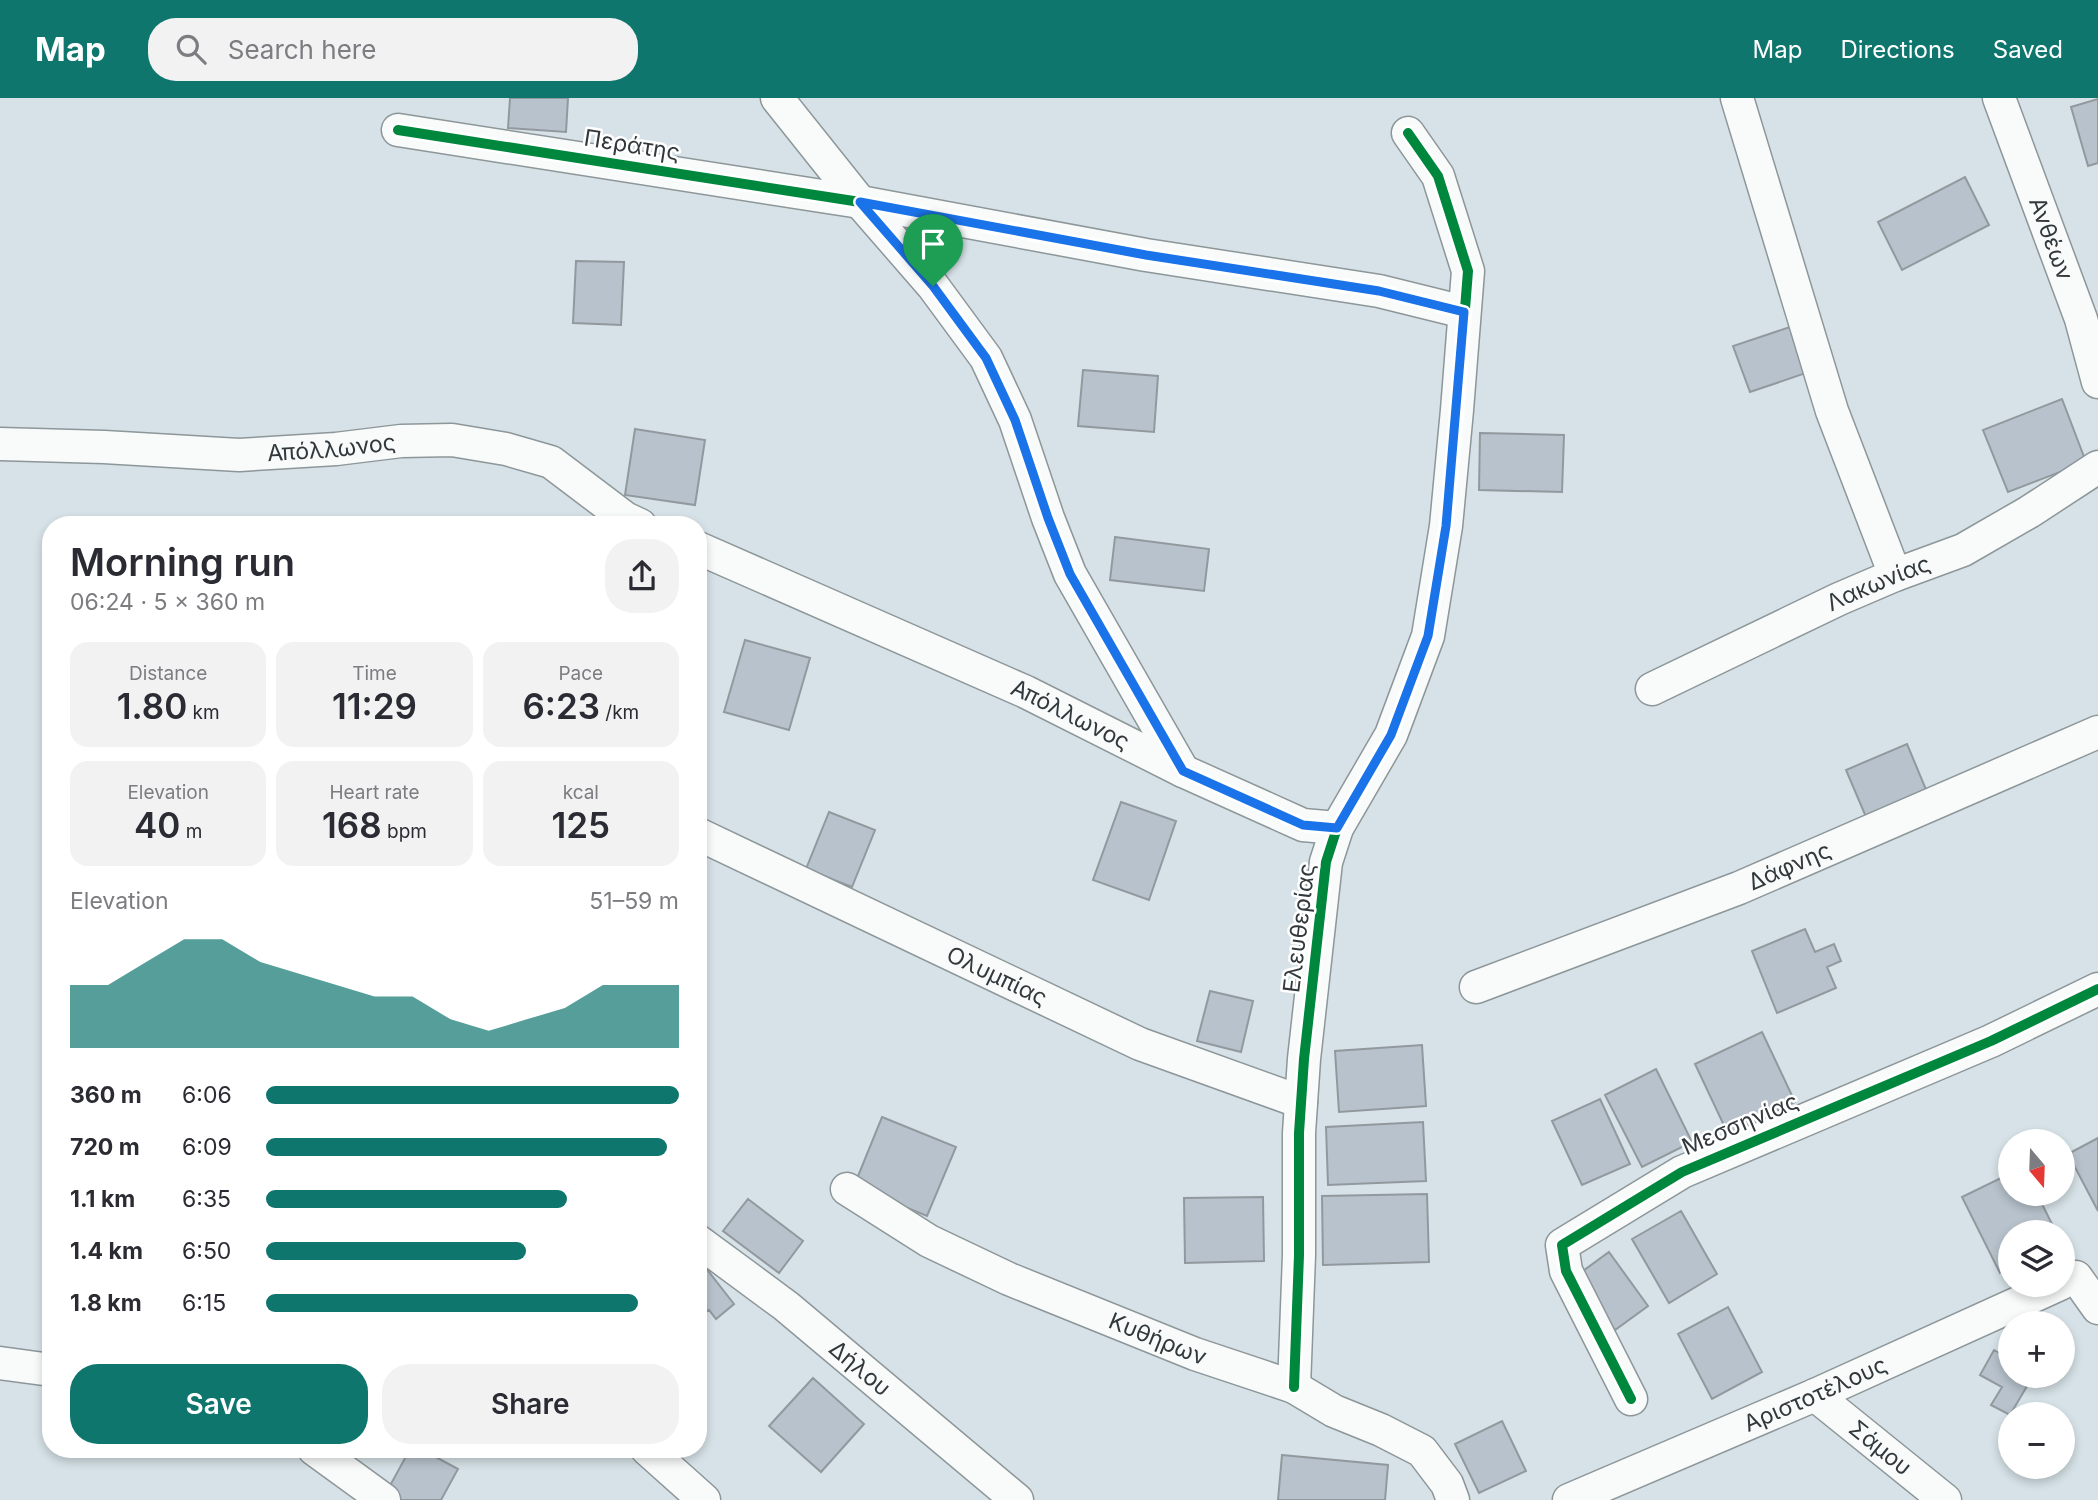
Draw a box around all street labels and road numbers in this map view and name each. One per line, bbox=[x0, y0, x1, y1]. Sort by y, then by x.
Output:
street label: Περάτης bbox=[582, 124, 682, 166]
street label: Ανθέων bbox=[2023, 193, 2079, 284]
street label: Απόλλωνος bbox=[266, 428, 397, 467]
street label: Λακωνίας bbox=[1822, 549, 1934, 617]
street label: Απόλλωνος bbox=[1007, 673, 1134, 756]
street label: Δάφνης bbox=[1744, 836, 1835, 896]
street label: Ελευθερίας bbox=[1277, 862, 1321, 994]
street label: Ολυμπίας bbox=[942, 940, 1052, 1012]
street label: Μεσσηνίας bbox=[1678, 1087, 1802, 1161]
street label: Κυθήρων bbox=[1105, 1307, 1210, 1371]
street label: Δήλου bbox=[824, 1334, 896, 1402]
street label: Αριστοτέλους bbox=[1739, 1350, 1891, 1438]
street label: Σάμου bbox=[1844, 1414, 1917, 1481]

